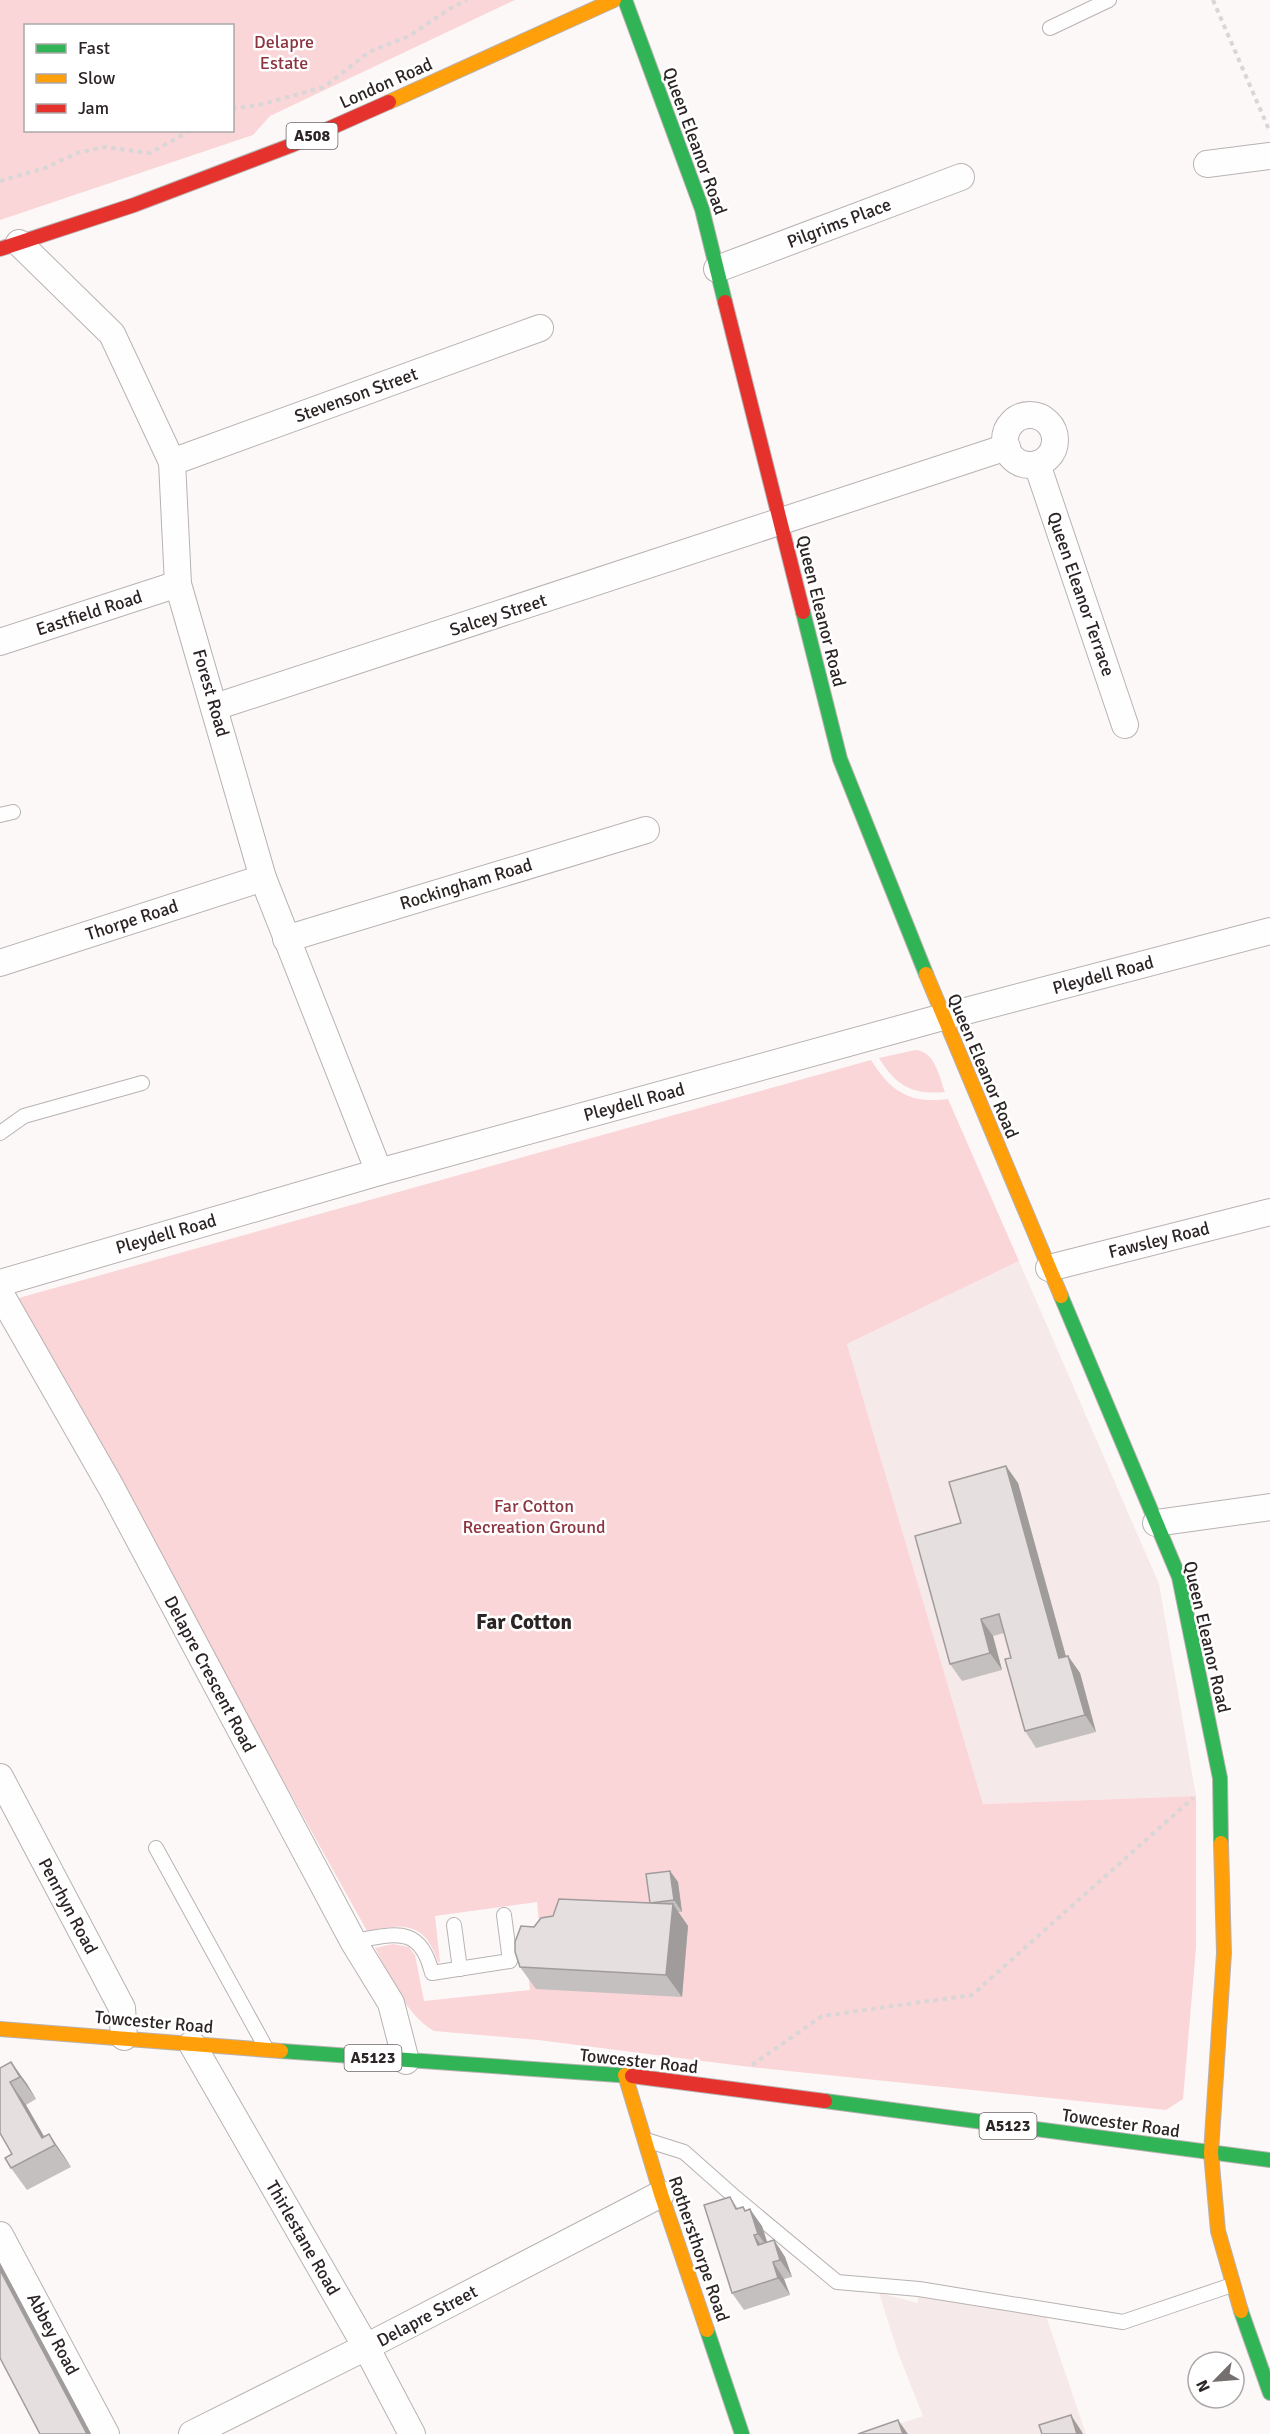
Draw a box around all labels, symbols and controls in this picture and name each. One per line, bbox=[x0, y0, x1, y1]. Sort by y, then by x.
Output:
legend bbox=[24, 24, 234, 132]
park label: Delapre Estate bbox=[254, 31, 314, 74]
text: Fast bbox=[78, 37, 110, 59]
street label: London Road bbox=[336, 53, 436, 113]
street label: Queen Eleanor Road bbox=[658, 64, 732, 218]
text: Slow bbox=[78, 67, 115, 89]
text: Jam bbox=[78, 97, 109, 119]
road number: A508 bbox=[286, 123, 338, 149]
street label: Pilgrims Place bbox=[784, 193, 894, 253]
street label: Stevenson Street bbox=[291, 362, 421, 428]
street label: Queen Eleanor Terrace bbox=[1043, 509, 1119, 679]
street label: Queen Eleanor Road bbox=[792, 533, 850, 689]
street label: Eastfield Road bbox=[33, 585, 145, 641]
street label: Salcey Street bbox=[447, 589, 549, 641]
street label: Forest Road bbox=[188, 647, 234, 739]
street label: Rockingham Road bbox=[397, 853, 535, 915]
street label: Thorpe Road bbox=[83, 895, 181, 945]
street label: Pleydell Road bbox=[1050, 951, 1156, 999]
street label: Queen Eleanor Road bbox=[943, 990, 1023, 1142]
street label: Pleydell Road bbox=[581, 1078, 687, 1126]
street label: Pleydell Road bbox=[113, 1209, 219, 1259]
street label: Fawsley Road bbox=[1106, 1217, 1212, 1263]
park label: Far Cotton Recreation Ground bbox=[462, 1495, 606, 1538]
street label: Queen Eleanor Road bbox=[1179, 1559, 1235, 1715]
street label: Delapre Crescent Road bbox=[159, 1592, 261, 1756]
district label: Far Cotton bbox=[476, 1609, 572, 1635]
street label: Penrhyn Road bbox=[34, 1854, 102, 1958]
street label: Towcester Road bbox=[94, 2006, 214, 2038]
street label: Towcester Road bbox=[579, 2044, 699, 2078]
road number: A5123 bbox=[344, 2045, 401, 2071]
street label: Towcester Road bbox=[1061, 2104, 1181, 2142]
road number: A5123 bbox=[980, 2113, 1036, 2139]
street label: Rothersthorpe Road bbox=[664, 2173, 734, 2325]
street label: Thirlestane Road bbox=[261, 2177, 345, 2299]
street label: Delapre Street bbox=[373, 2280, 481, 2352]
street label: Abbey Road bbox=[22, 2289, 84, 2379]
north arrow bbox=[1186, 2350, 1246, 2410]
text: N bbox=[1192, 2377, 1215, 2395]

